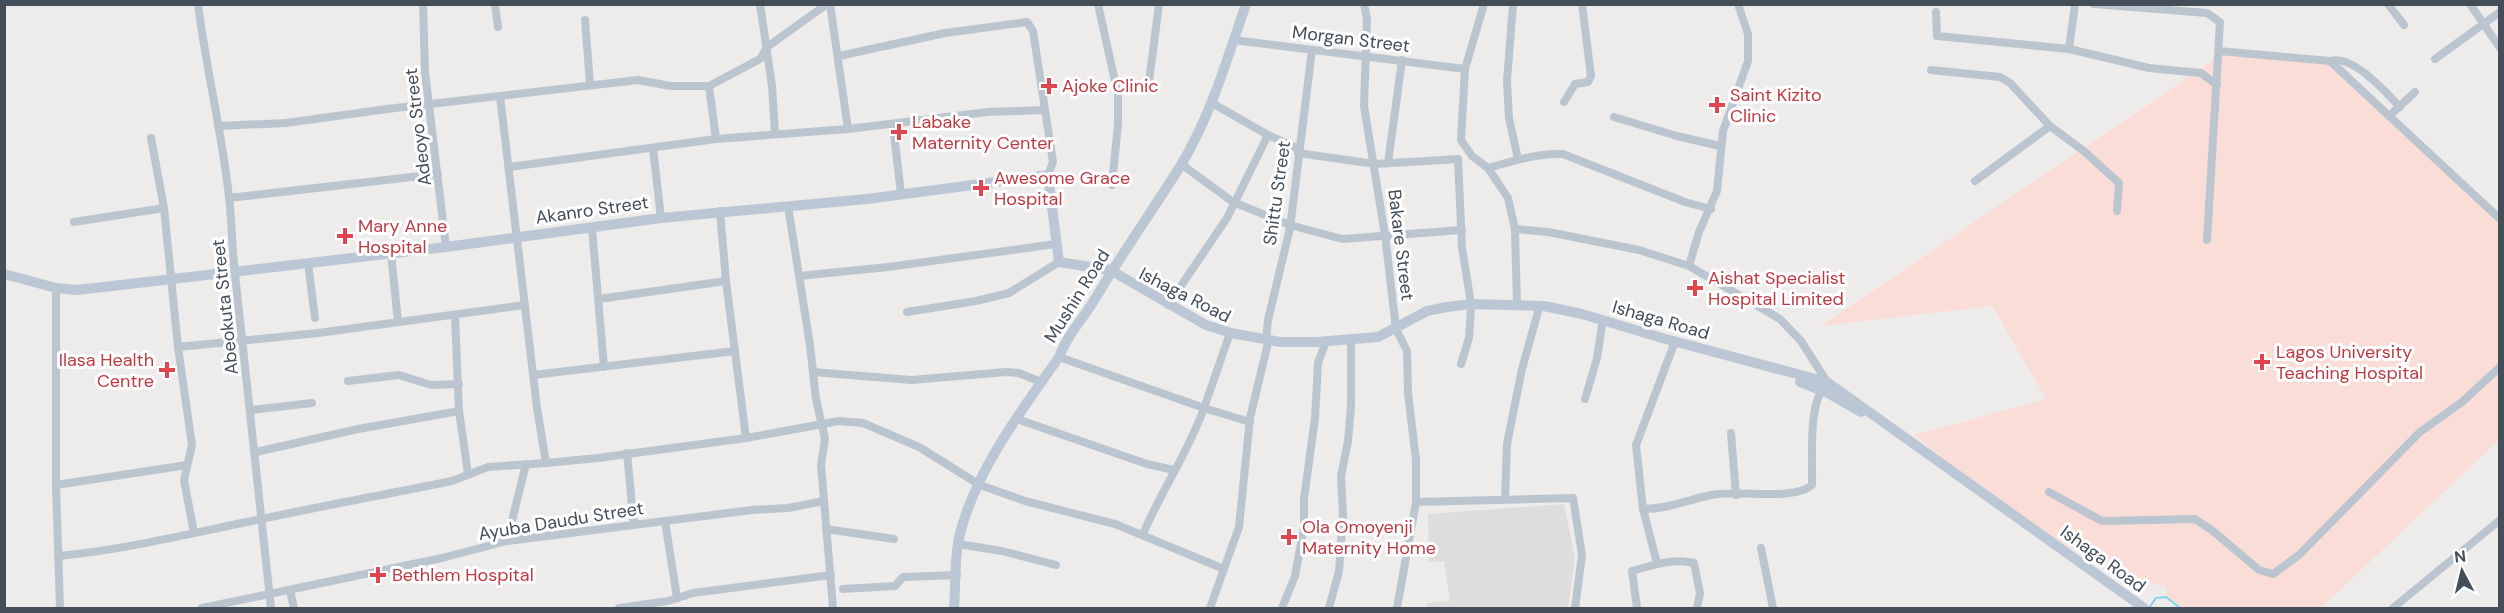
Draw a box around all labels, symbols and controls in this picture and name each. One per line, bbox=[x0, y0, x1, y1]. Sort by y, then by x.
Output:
street label: Morgan Street bbox=[1291, 20, 1411, 58]
street label: Adeoyo Street bbox=[399, 67, 437, 187]
place label: Ajoke Clinic bbox=[1062, 74, 1159, 98]
marker: Ajoke Clinic bbox=[1040, 77, 1058, 95]
place label: Saint Kizito Clinic bbox=[1730, 83, 1822, 128]
marker: Saint Kizito Clinic bbox=[1708, 96, 1726, 114]
place label: Labake Maternity Center bbox=[912, 110, 1054, 155]
marker: Labake Maternity Center bbox=[890, 123, 908, 141]
street label: Shittu Street bbox=[1258, 139, 1296, 247]
place label: Awesome Grace Hospital bbox=[994, 166, 1130, 211]
marker: Awesome Grace Hospital bbox=[972, 179, 990, 197]
street label: Bakare Street bbox=[1382, 188, 1420, 302]
street label: Akanro Street bbox=[534, 190, 650, 230]
place label: Mary Anne Hospital bbox=[358, 214, 447, 259]
marker: Mary Anne Hospital bbox=[336, 227, 354, 245]
street label: Abeokuta Street bbox=[206, 238, 244, 376]
street label: Mushin Road bbox=[1039, 245, 1115, 347]
street label: Ishaga Road bbox=[1135, 262, 1235, 328]
place label: Aishat Specialist Hospital Limited bbox=[1708, 266, 1845, 311]
marker: Aishat Specialist Hospital Limited bbox=[1686, 279, 1704, 297]
street label: Ishaga Road bbox=[1610, 295, 1712, 345]
place label: Lagos University Teaching Hospital bbox=[2276, 340, 2423, 385]
place label: Ilasa Health Centre bbox=[59, 348, 154, 393]
marker: Lagos University Teaching Hospital bbox=[2253, 353, 2271, 371]
marker: Ilasa Health Centre bbox=[158, 361, 176, 379]
street label: Ayuba Daudu Street bbox=[477, 496, 645, 546]
place label: Ola Omoyenji Maternity Home bbox=[1302, 515, 1436, 560]
street label: Ishaga Road bbox=[2056, 520, 2150, 598]
marker: Ola Omoyenji Maternity Home bbox=[1280, 528, 1298, 546]
north arrow bbox=[2432, 541, 2492, 601]
text: N bbox=[2453, 545, 2467, 568]
place label: Bethlem Hospital bbox=[392, 563, 534, 587]
marker: Bethlem Hospital bbox=[369, 566, 387, 584]

